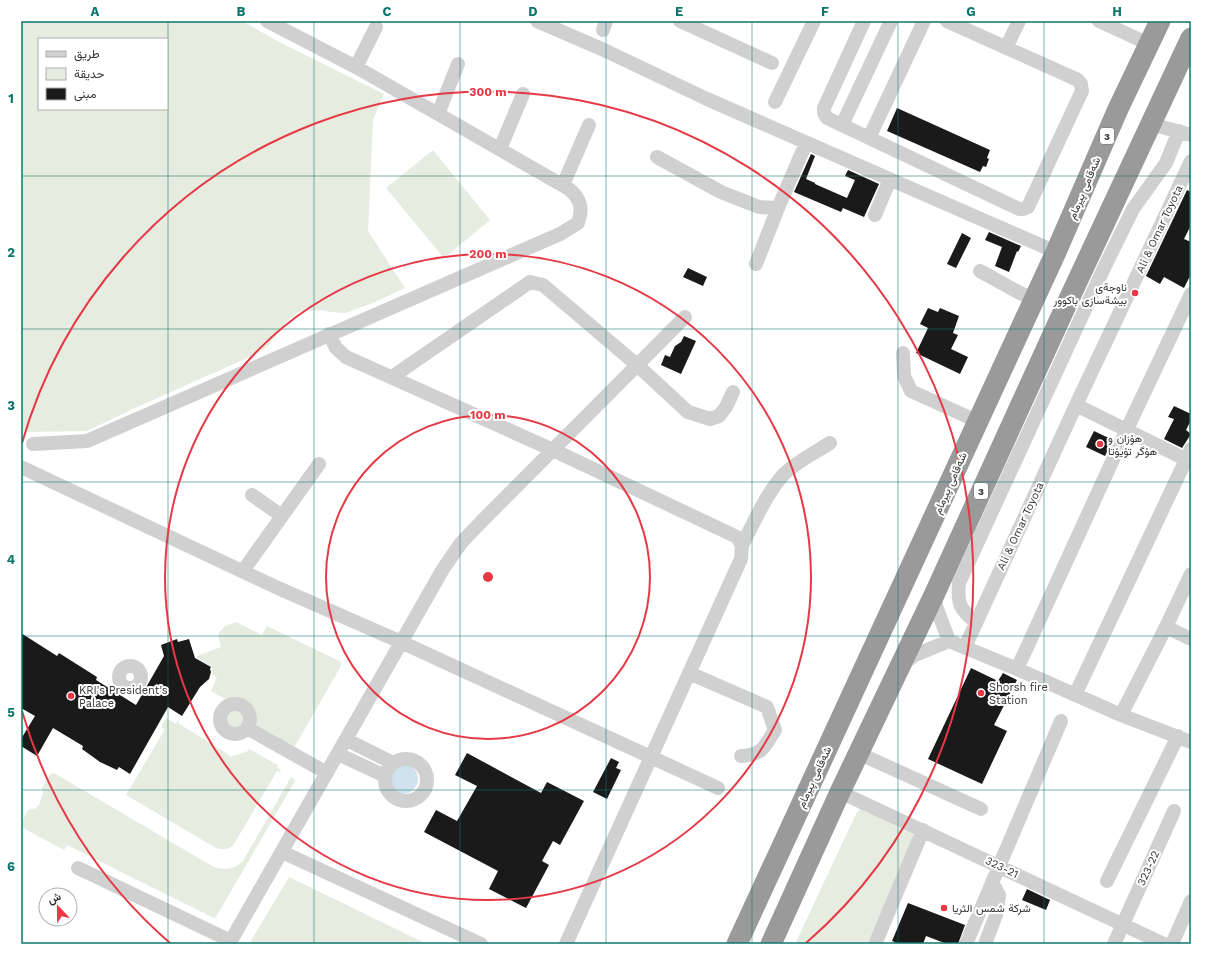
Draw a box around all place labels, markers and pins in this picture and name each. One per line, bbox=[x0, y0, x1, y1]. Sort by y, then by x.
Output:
place label: ناوجةى بيشةسازى باكوور bbox=[1052, 281, 1127, 307]
marker: ناوجةى بيشةسازى باكوور bbox=[1130, 288, 1140, 298]
place label: هۆزان و هۆگر تۆیۆتا bbox=[1108, 432, 1157, 458]
marker: هۆزان و هۆگر تۆیۆتا bbox=[1095, 439, 1105, 449]
centre of rings bbox=[481, 570, 495, 584]
place label: Shorsh fire Station bbox=[989, 681, 1048, 707]
place label: KRI's President's Palace bbox=[79, 684, 168, 710]
marker: Shorsh fire Station bbox=[976, 688, 986, 698]
marker: KRI's President's Palace bbox=[66, 691, 76, 701]
place label: شركة شمس الثريا bbox=[952, 902, 1031, 915]
marker: شركة شمس الثريا bbox=[939, 903, 949, 913]

